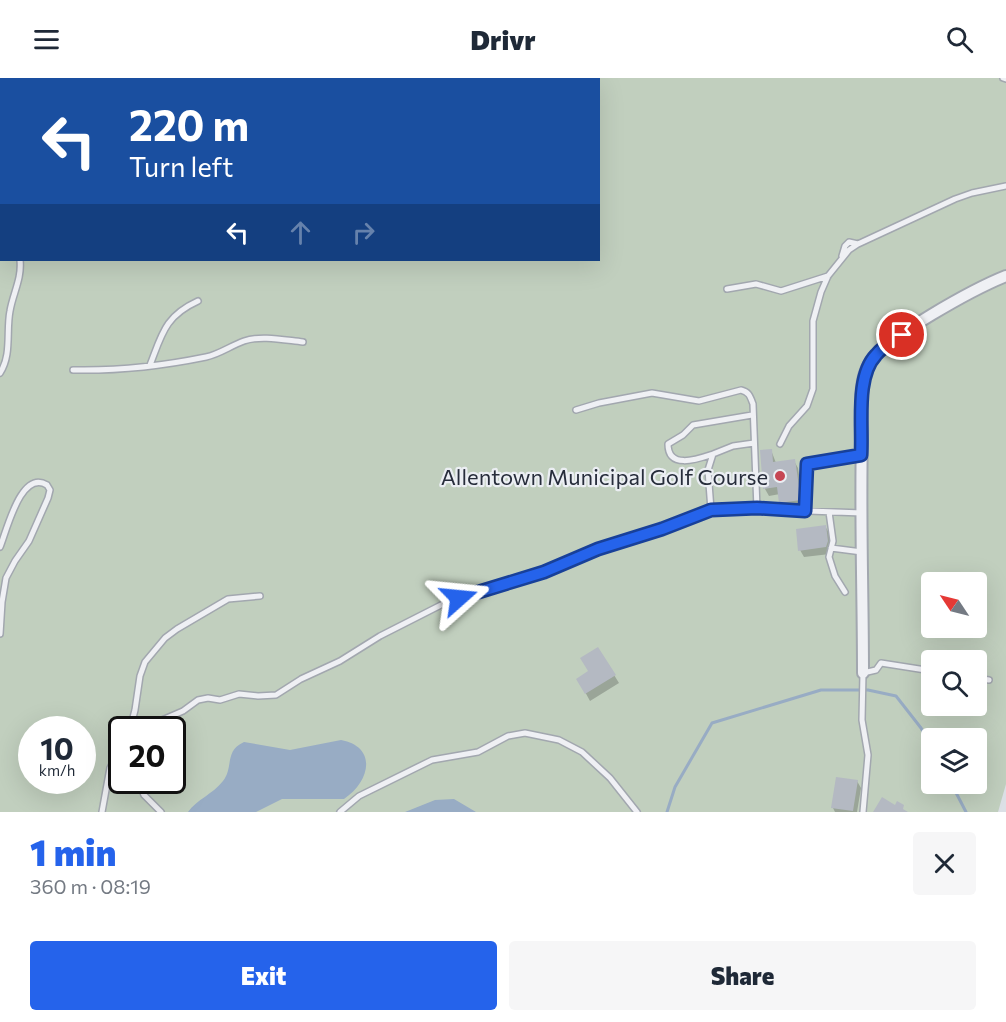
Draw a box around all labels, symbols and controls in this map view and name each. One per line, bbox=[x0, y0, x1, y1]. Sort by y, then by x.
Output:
icon: menu bbox=[30, 23, 63, 56]
text: Drivr bbox=[470, 23, 536, 56]
icon: search bbox=[943, 23, 976, 56]
text: 220 m bbox=[129, 98, 249, 150]
icon: left bbox=[30, 102, 108, 180]
text: Turn left bbox=[129, 150, 233, 183]
icon: left bbox=[221, 216, 254, 249]
icon: ahead bbox=[284, 216, 317, 249]
icon: right bbox=[347, 216, 380, 249]
pin bbox=[876, 309, 927, 360]
icon: arrive bbox=[885, 318, 918, 351]
place label: Allentown Municipal Golf Course bbox=[441, 463, 768, 490]
marker: Allentown Municipal Golf Course bbox=[773, 469, 787, 483]
position arrow bbox=[427, 566, 491, 630]
north arrow bbox=[921, 572, 987, 638]
map controls bbox=[921, 572, 987, 794]
button: search bbox=[921, 650, 987, 716]
speed limit sign: 20 bbox=[108, 716, 186, 794]
button: layers bbox=[921, 728, 987, 794]
text: 10 bbox=[40, 729, 74, 766]
text: km/h bbox=[39, 761, 75, 779]
text: 1 min bbox=[30, 829, 116, 873]
button: close bbox=[913, 832, 976, 895]
text: 360 m · 08:19 bbox=[30, 874, 151, 898]
button: Exit bbox=[30, 941, 497, 1010]
button: Share bbox=[509, 941, 976, 1010]

